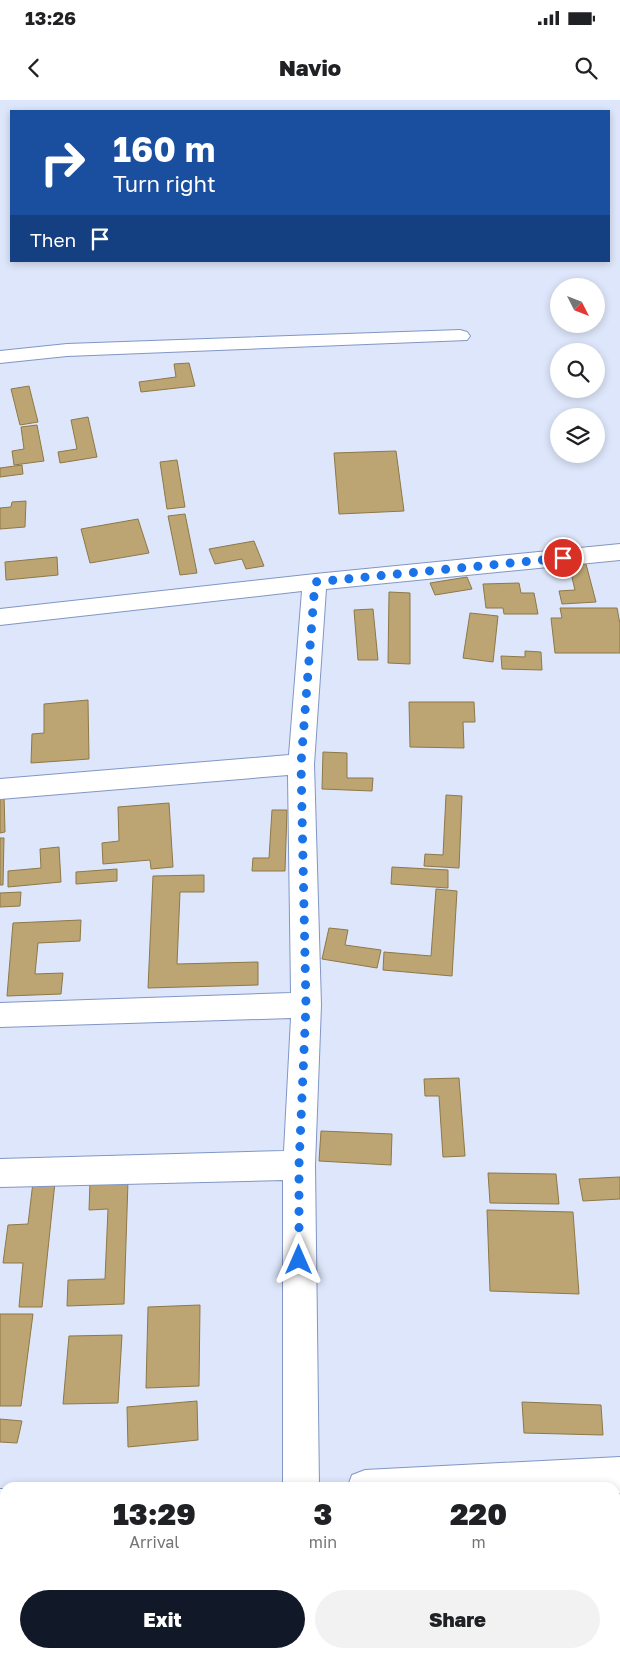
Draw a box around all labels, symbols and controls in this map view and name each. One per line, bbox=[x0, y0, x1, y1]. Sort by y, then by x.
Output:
text: 13:26 bbox=[25, 6, 76, 29]
icon: back bbox=[20, 54, 48, 82]
text: Navio bbox=[279, 54, 341, 81]
icon: search bbox=[572, 54, 600, 82]
text: 160 m bbox=[113, 128, 215, 170]
icon: right bbox=[30, 130, 95, 195]
text: Turn right bbox=[113, 170, 216, 197]
icon: arrive bbox=[86, 225, 114, 253]
text: Then bbox=[30, 228, 76, 251]
north arrow bbox=[550, 278, 605, 332]
map controls bbox=[550, 278, 605, 463]
button: search bbox=[550, 343, 605, 398]
button: layers bbox=[550, 408, 605, 463]
pin bbox=[542, 537, 584, 579]
icon: arrive bbox=[549, 544, 577, 572]
position arrow bbox=[272, 1233, 324, 1285]
text: 13:29 bbox=[113, 1496, 196, 1532]
text: 3 bbox=[313, 1496, 332, 1532]
text: 220 bbox=[450, 1496, 507, 1532]
text: Arrival bbox=[129, 1532, 179, 1552]
text: min bbox=[309, 1532, 337, 1552]
text: m bbox=[471, 1532, 486, 1552]
button: Exit bbox=[20, 1590, 305, 1648]
button: Share bbox=[315, 1590, 600, 1648]

